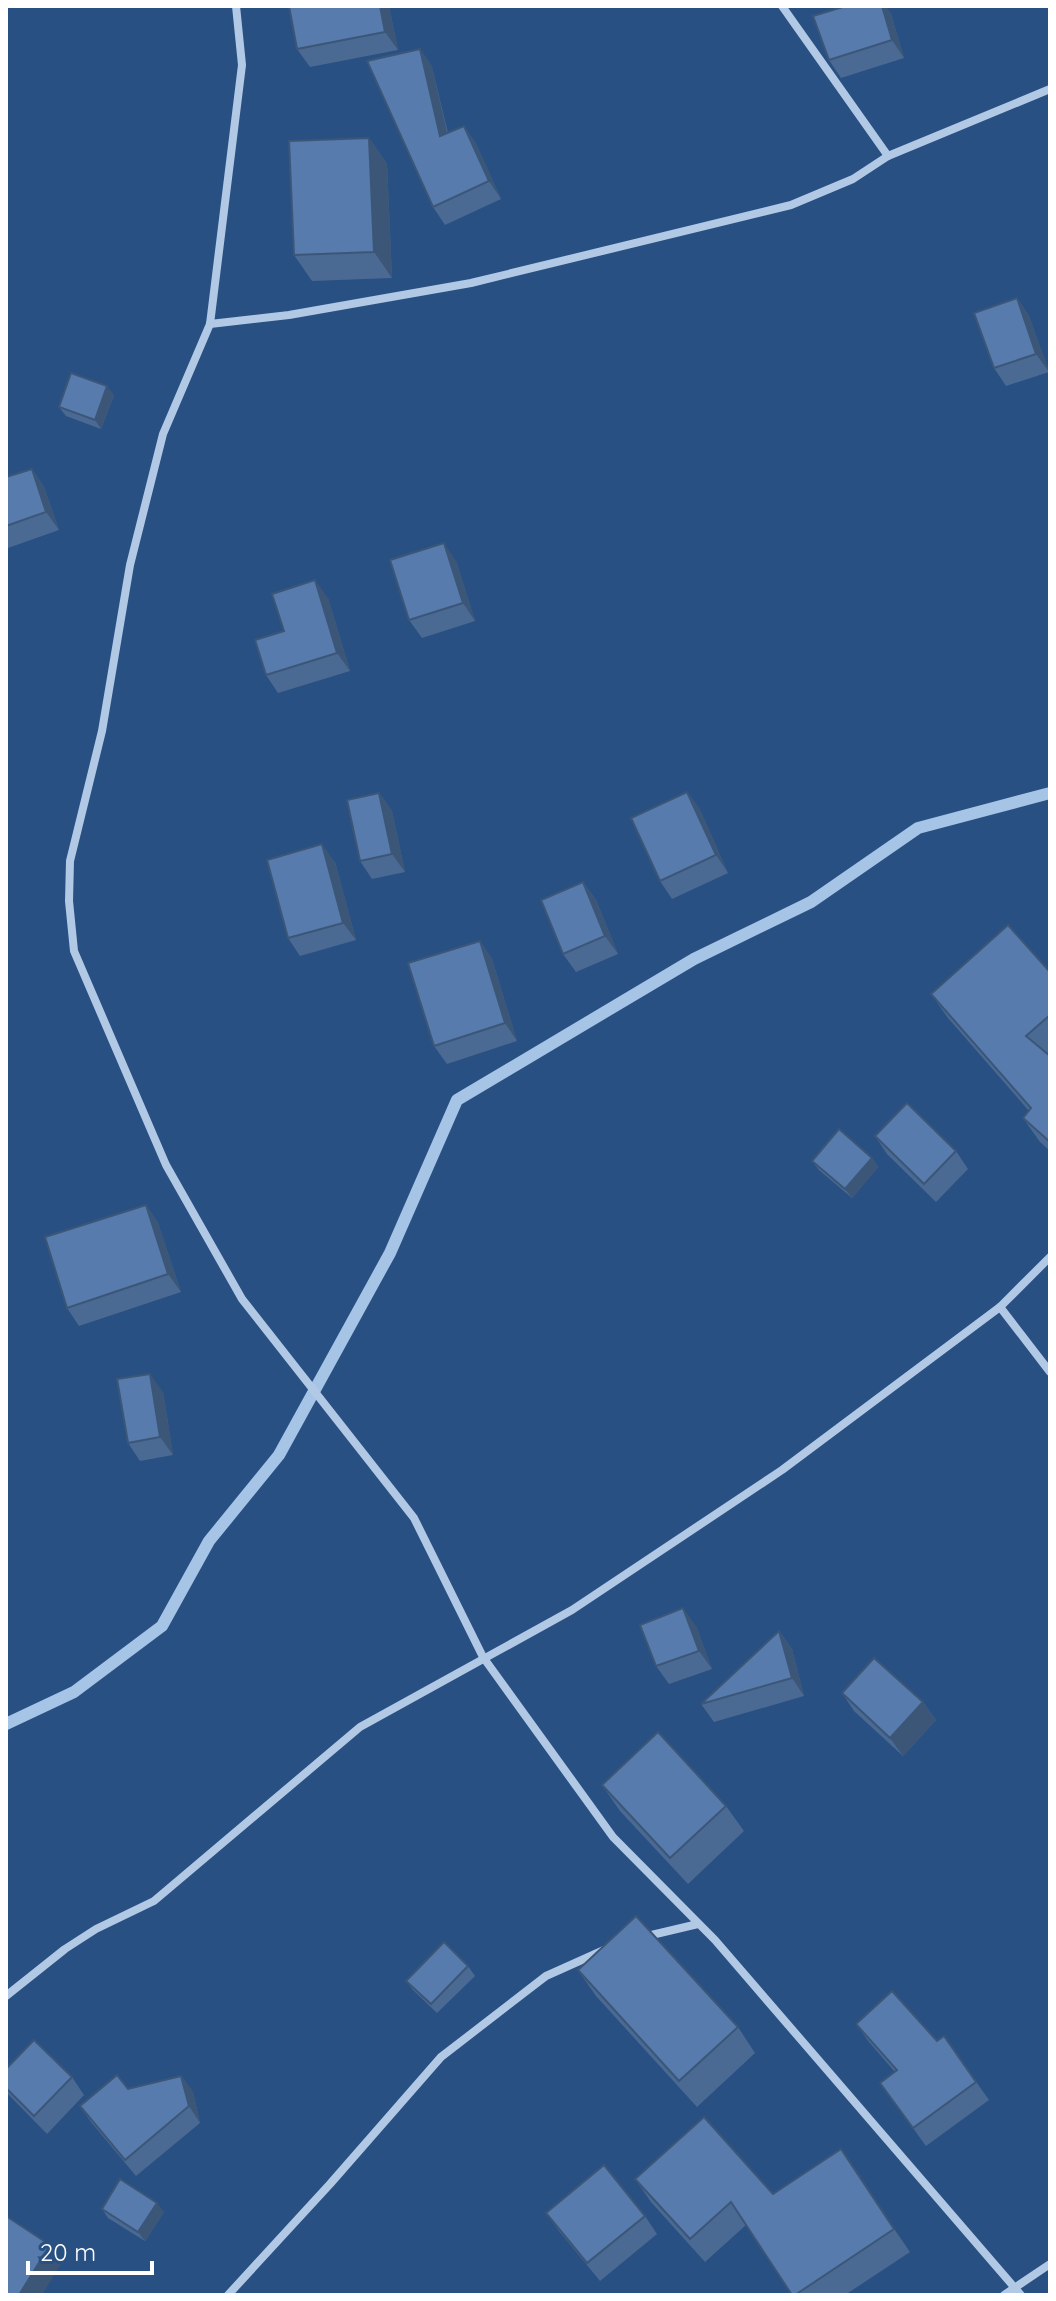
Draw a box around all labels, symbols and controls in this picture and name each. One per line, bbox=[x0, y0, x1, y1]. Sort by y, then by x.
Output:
scale bar bbox=[28, 2225, 152, 2275]
text: 20 m bbox=[40, 2237, 96, 2267]

